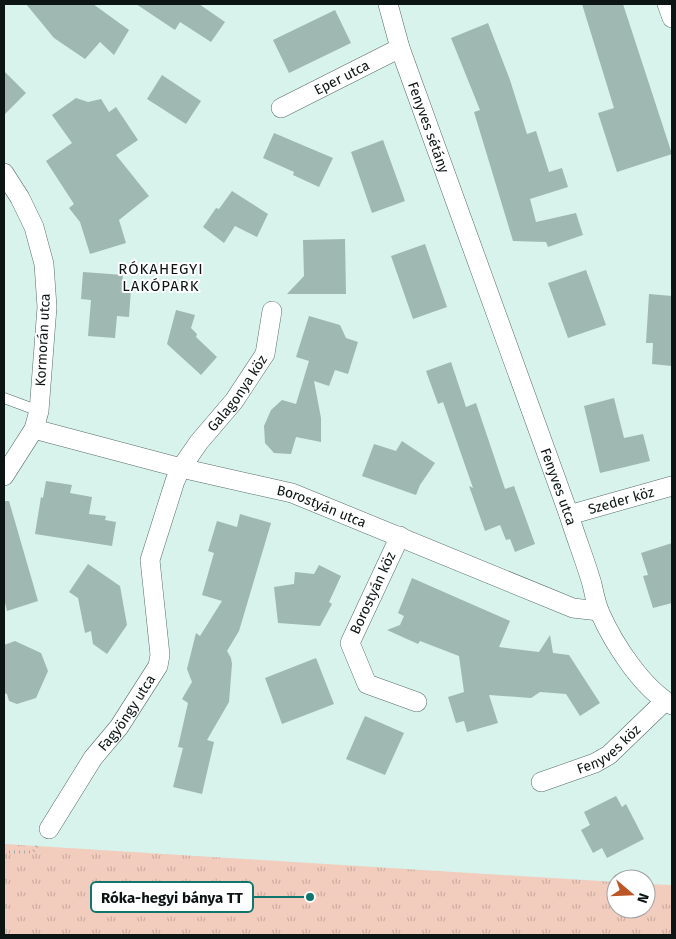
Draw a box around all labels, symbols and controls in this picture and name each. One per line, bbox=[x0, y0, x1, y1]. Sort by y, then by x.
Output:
street label: Eper utca bbox=[311, 56, 372, 98]
street label: Fenyves sétány bbox=[404, 80, 453, 175]
district label: RÓKAHEGYI LAKÓPARK bbox=[118, 260, 204, 295]
street label: Kormorán utca bbox=[32, 293, 54, 387]
street label: Galagonya köz bbox=[203, 352, 271, 435]
street label: Fenyves utca bbox=[537, 446, 580, 527]
street label: Borostyán utca bbox=[275, 481, 369, 531]
street label: Szeder köz bbox=[586, 483, 656, 518]
street label: Borostyán köz bbox=[347, 549, 399, 637]
street label: Fagyöngy utca bbox=[94, 671, 159, 754]
street label: Fenyves köz bbox=[574, 721, 644, 777]
north arrow bbox=[606, 869, 656, 919]
callout: Róka-hegyi bánya TT bbox=[91, 882, 253, 912]
text: Róka-hegyi bánya TT bbox=[101, 889, 244, 907]
text: N bbox=[633, 891, 652, 905]

